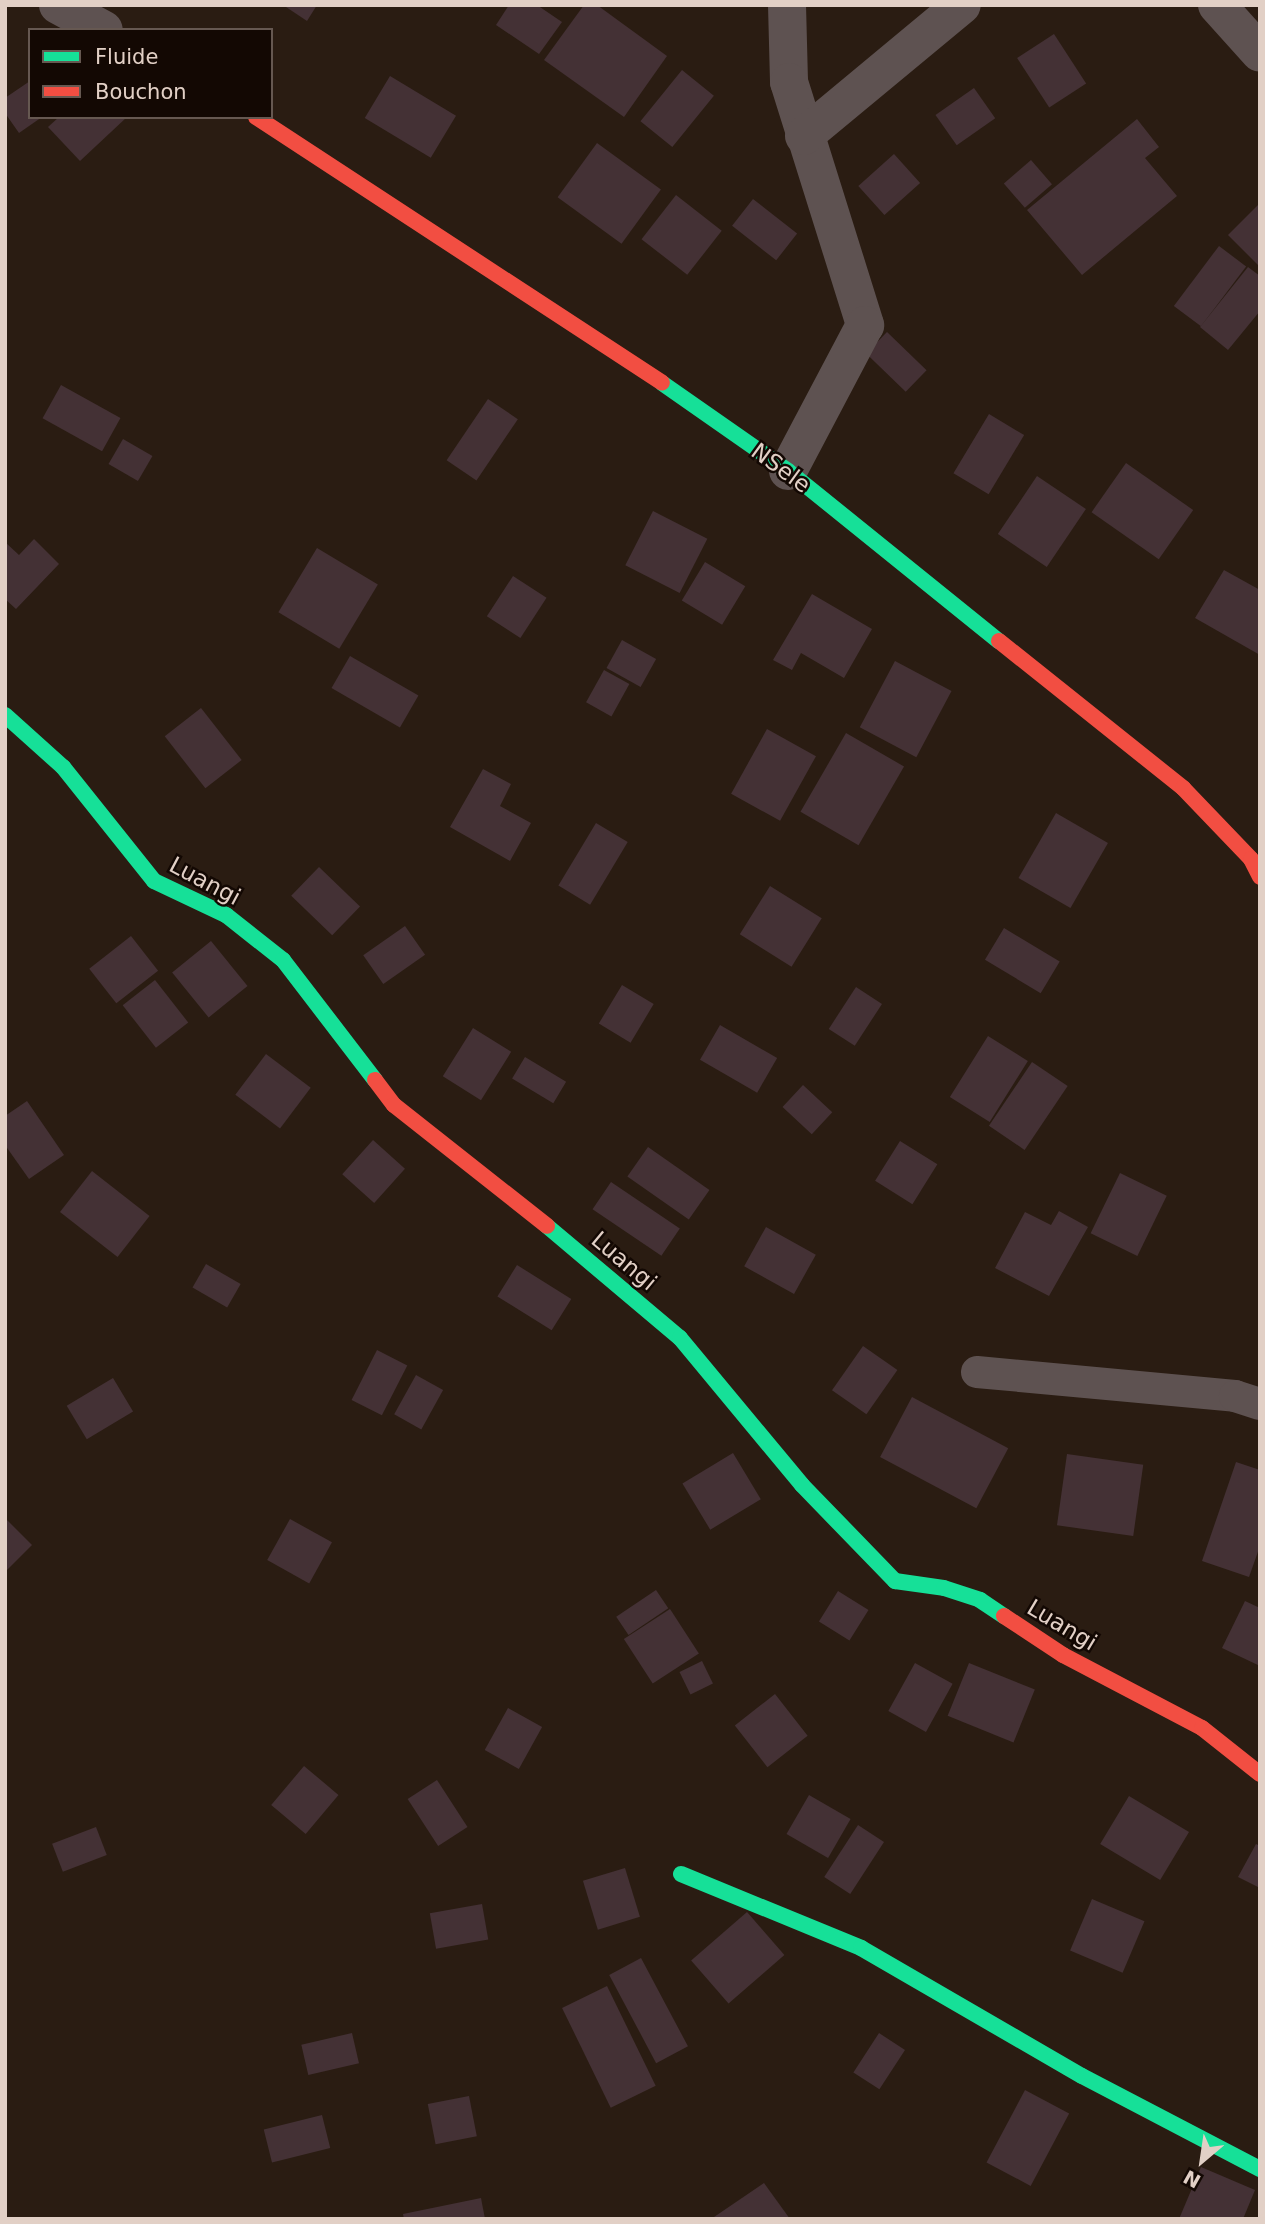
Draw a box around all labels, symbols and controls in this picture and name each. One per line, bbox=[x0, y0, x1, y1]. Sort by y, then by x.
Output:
legend bbox=[28, 28, 273, 119]
text: Fluide bbox=[95, 45, 158, 69]
text: Bouchon bbox=[95, 80, 187, 104]
street label: NSele bbox=[746, 437, 816, 499]
street label: Luangi bbox=[165, 851, 245, 911]
street label: Luangi bbox=[586, 1226, 662, 1296]
street label: Luangi bbox=[1022, 1593, 1102, 1657]
north arrow bbox=[1167, 2126, 1237, 2196]
text: N bbox=[1180, 2166, 1204, 2193]

